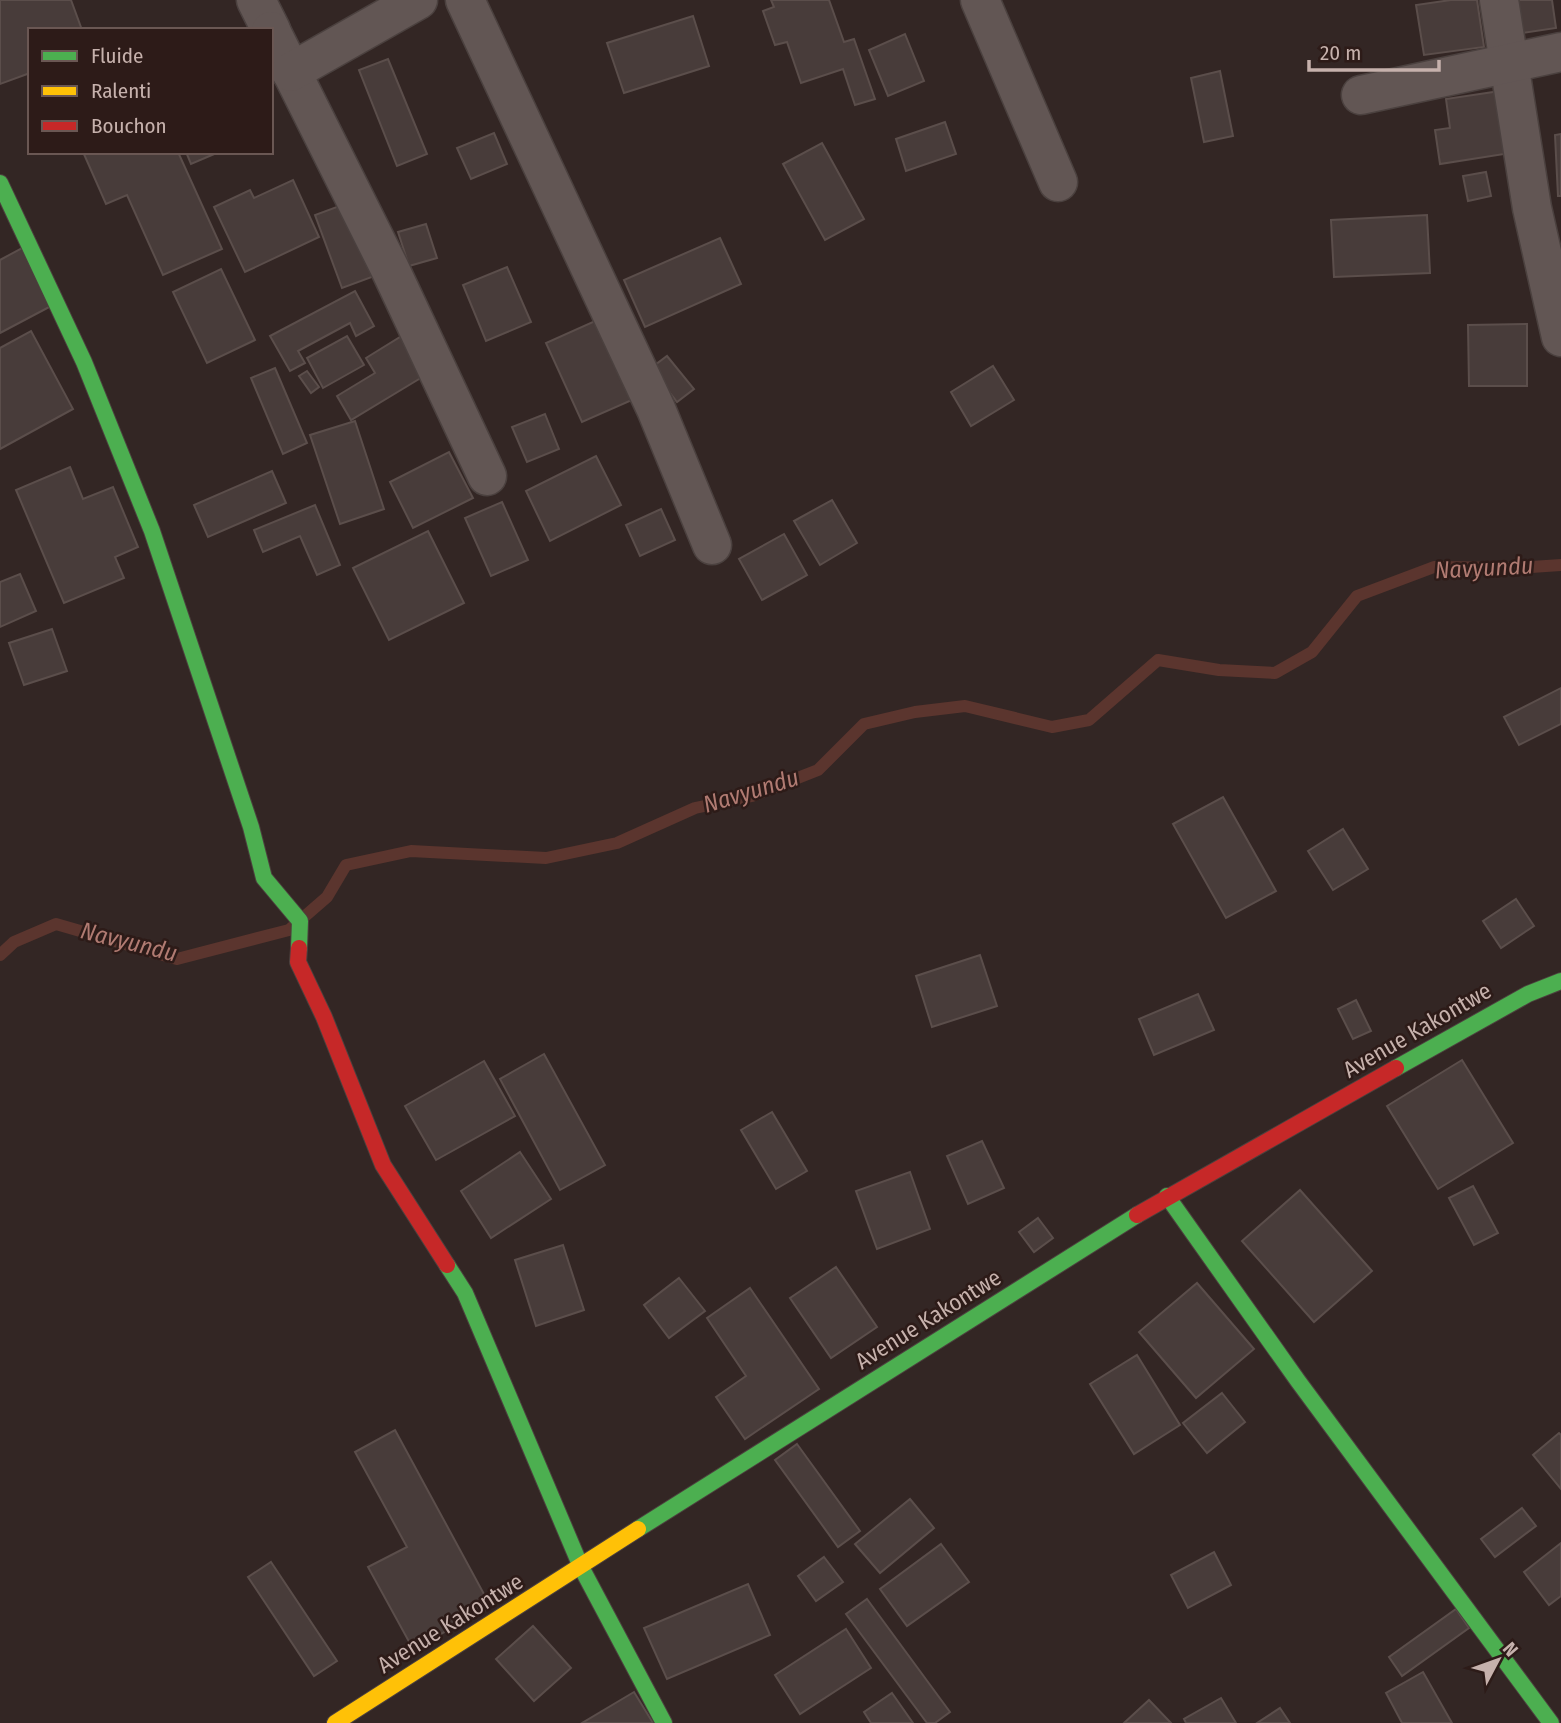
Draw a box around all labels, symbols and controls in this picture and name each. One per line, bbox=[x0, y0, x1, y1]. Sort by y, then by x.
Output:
legend bbox=[28, 28, 273, 154]
scale bar bbox=[1309, 28, 1438, 72]
text: 20 m bbox=[1320, 40, 1361, 66]
text: Fluide bbox=[91, 43, 143, 69]
text: Ralenti bbox=[91, 78, 151, 104]
text: Bouchon bbox=[91, 113, 167, 139]
water label: Navyundu bbox=[1434, 551, 1534, 585]
water label: Navyundu bbox=[700, 763, 802, 819]
water label: Navyundu bbox=[78, 917, 180, 967]
street label: Avenue Kakontwe bbox=[1338, 976, 1496, 1084]
street label: Avenue Kakontwe bbox=[850, 1263, 1006, 1375]
street label: Avenue Kakontwe bbox=[372, 1567, 528, 1679]
north arrow bbox=[1463, 1625, 1533, 1695]
text: N bbox=[1498, 1637, 1523, 1661]

